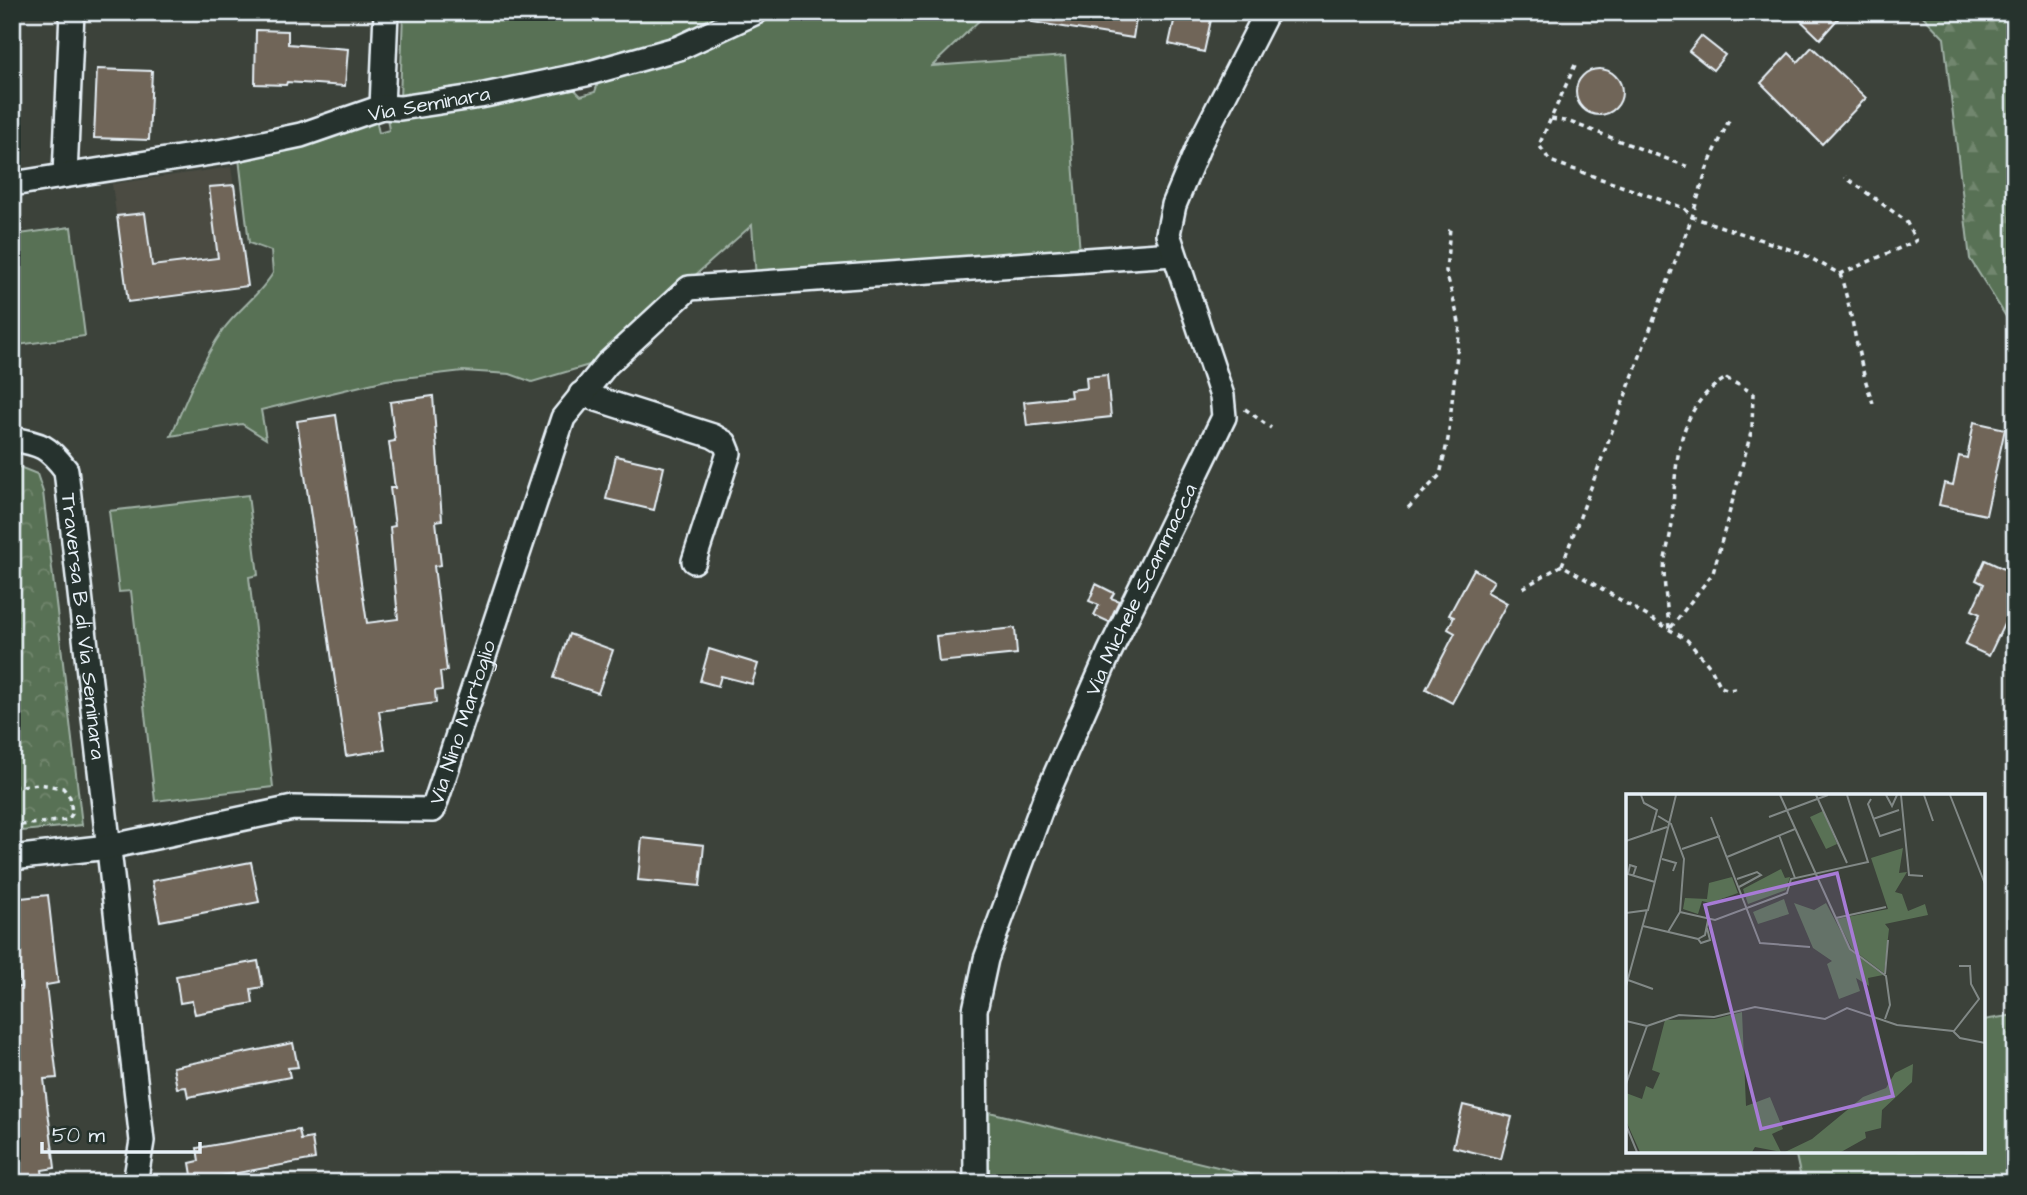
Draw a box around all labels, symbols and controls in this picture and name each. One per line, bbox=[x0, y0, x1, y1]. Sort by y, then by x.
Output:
street label: Via Seminara bbox=[366, 79, 493, 129]
street label: Via Michele Scammacca bbox=[1077, 478, 1204, 700]
street label: Traversa B di Via Seminara bbox=[54, 491, 113, 761]
street label: Via Nino Martoglio bbox=[421, 636, 503, 808]
inset map bbox=[1626, 794, 1985, 1153]
scale bar bbox=[42, 1111, 200, 1155]
text: 50 m bbox=[52, 1121, 106, 1150]

